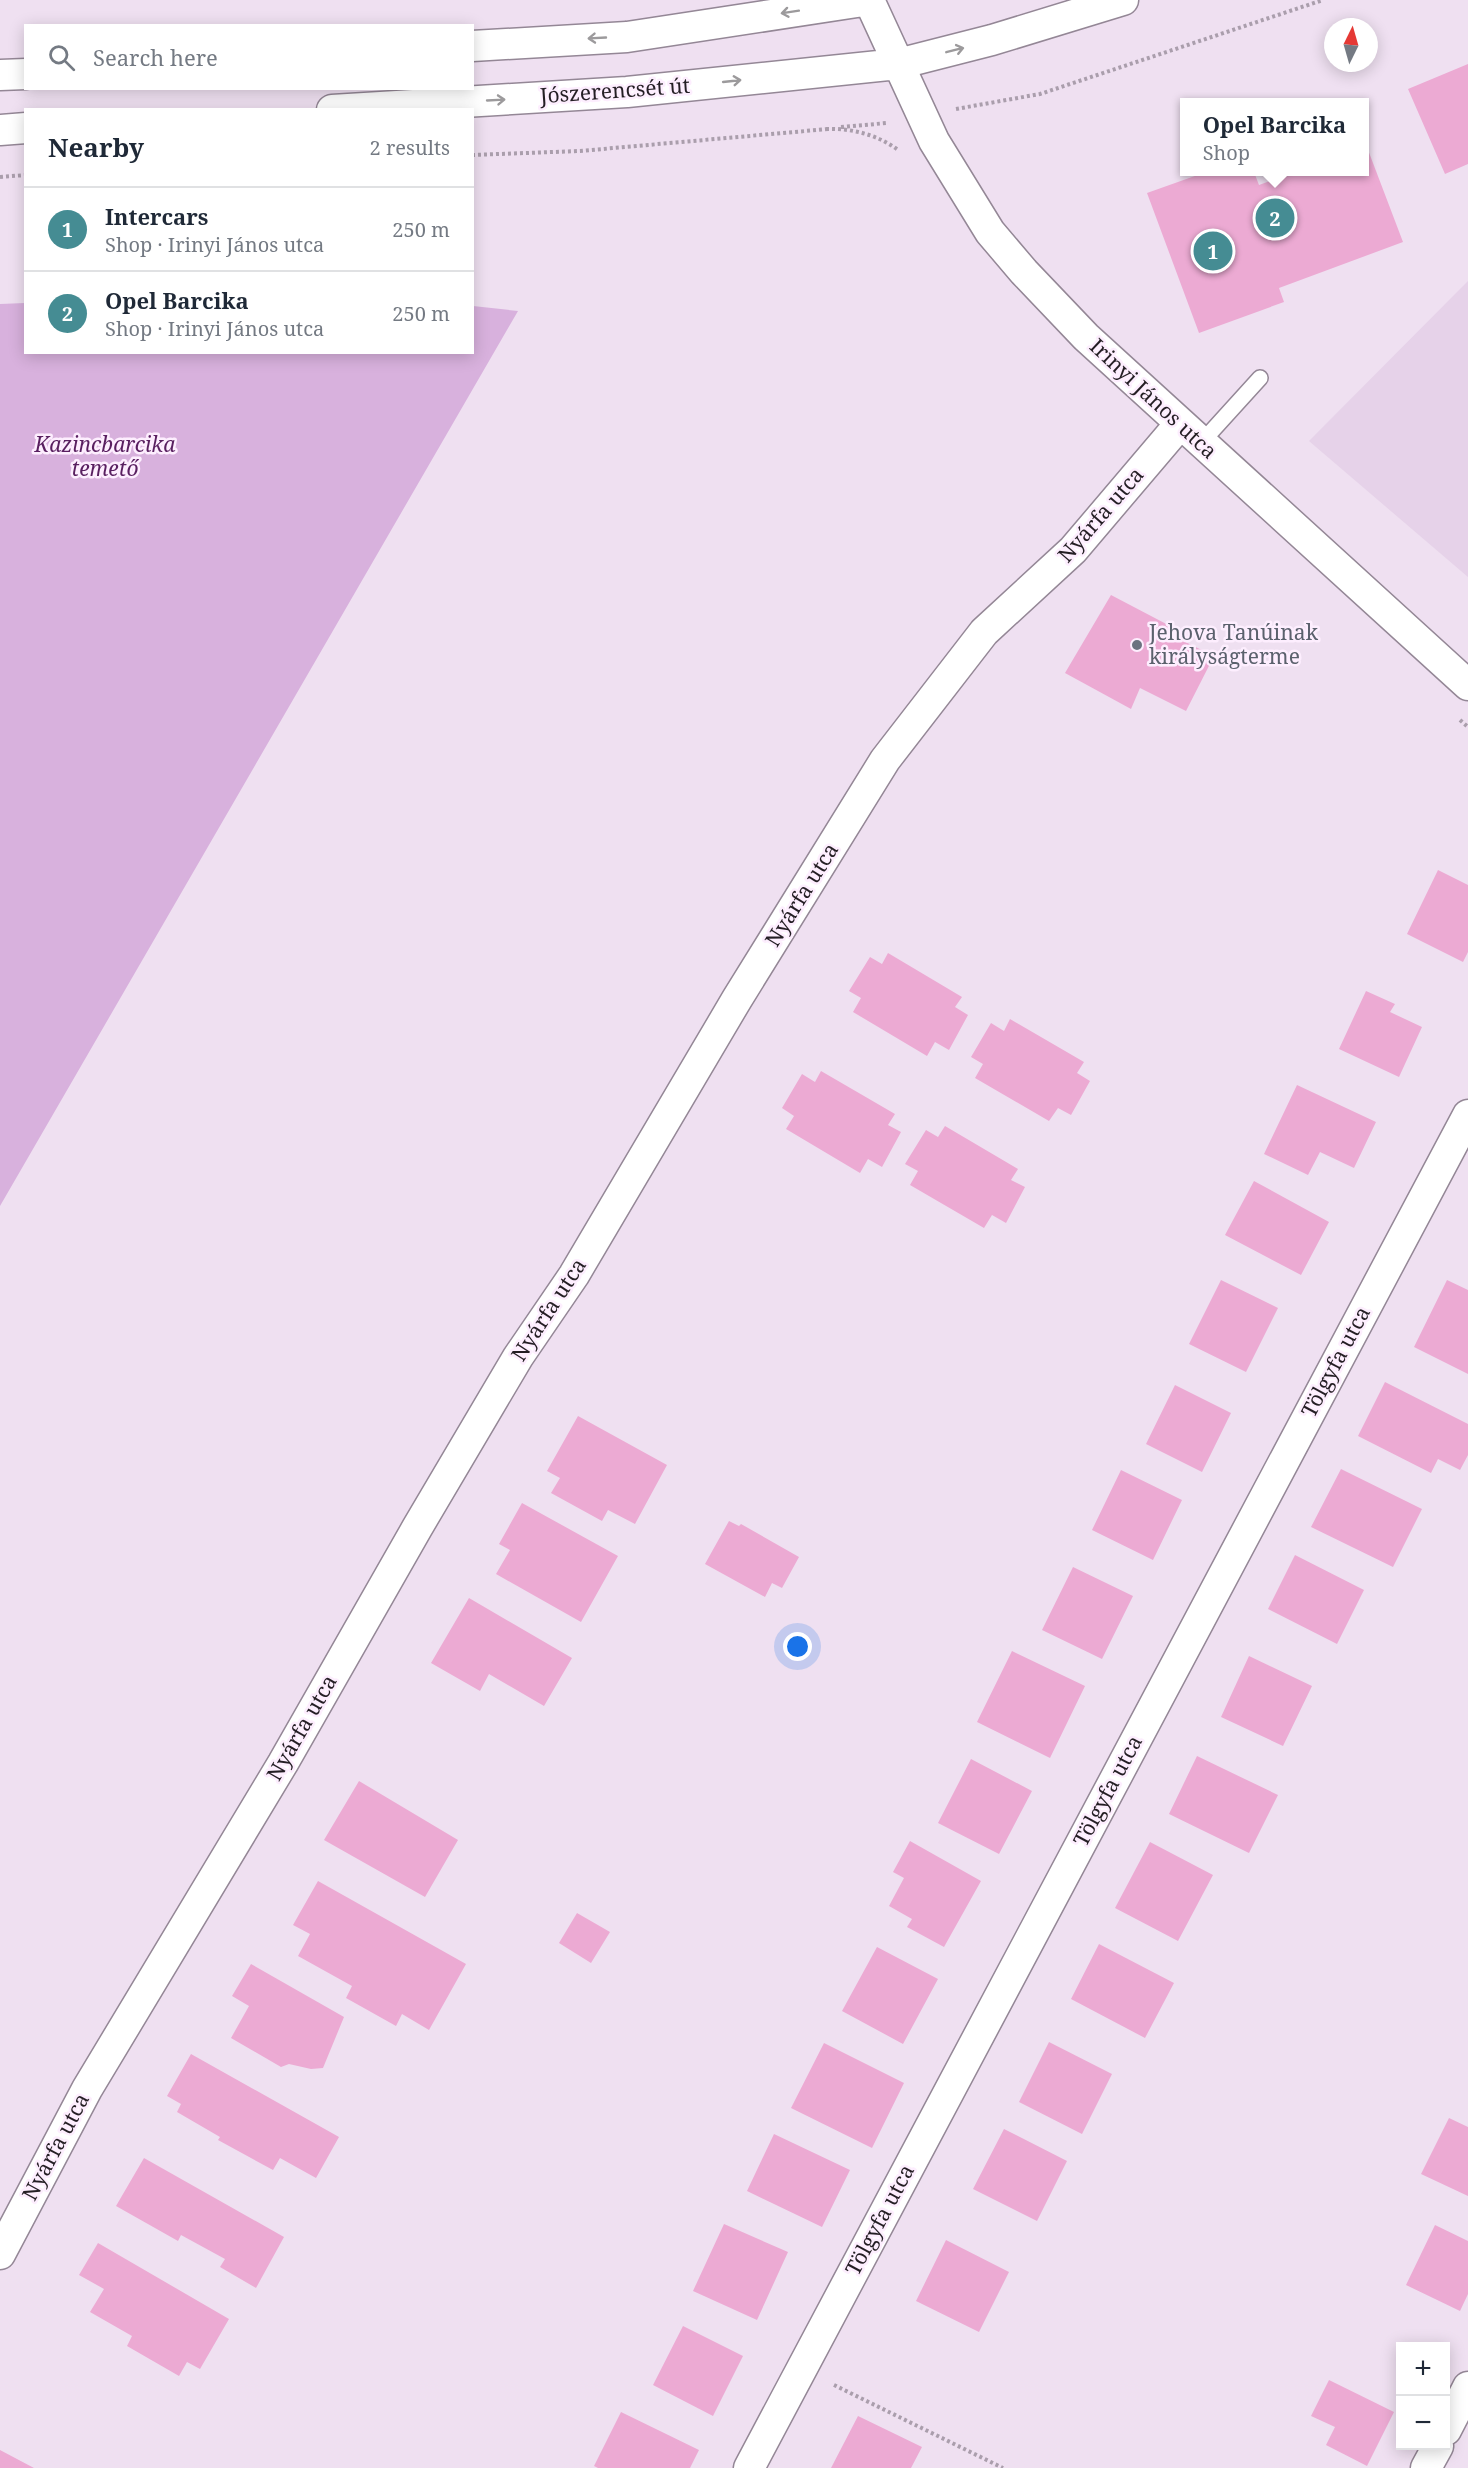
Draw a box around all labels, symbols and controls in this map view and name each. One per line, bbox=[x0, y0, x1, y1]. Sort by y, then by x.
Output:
one-way arrow bbox=[781, 7, 801, 18]
north arrow bbox=[1324, 18, 1378, 72]
search box bbox=[24, 24, 474, 90]
one-way arrow bbox=[588, 33, 608, 44]
icon: search bbox=[45, 41, 78, 74]
text: Search here bbox=[93, 42, 218, 72]
one-way arrow bbox=[945, 43, 964, 55]
street label: Jószerencsét út bbox=[538, 71, 691, 109]
one-way arrow bbox=[721, 75, 741, 86]
one-way arrow bbox=[485, 94, 505, 105]
popup bbox=[1180, 98, 1369, 176]
text: Opel Barcika bbox=[1203, 109, 1346, 139]
text: Nearby bbox=[48, 129, 144, 165]
text: 2 results bbox=[370, 134, 450, 161]
text: Shop bbox=[1203, 139, 1250, 166]
pin: 2 bbox=[1256, 196, 1294, 240]
text: Intercars bbox=[105, 201, 208, 231]
text: 1 bbox=[62, 216, 73, 243]
text: 250 m bbox=[392, 216, 450, 243]
pin: 1 bbox=[1194, 228, 1232, 274]
text: Shop · Irinyi János utca bbox=[105, 231, 324, 258]
text: Opel Barcika bbox=[105, 285, 249, 315]
text: 2 bbox=[62, 300, 73, 327]
text: 250 m bbox=[392, 300, 450, 327]
text: Shop · Irinyi János utca bbox=[105, 315, 324, 342]
street label: Irinyi János utca bbox=[1084, 332, 1223, 465]
park label: Kazincbarcika temető bbox=[34, 430, 176, 482]
street label: Nyárfa utca bbox=[1051, 461, 1149, 568]
place label: Jehova Tanúinak királyságterme bbox=[1148, 618, 1319, 670]
marker: Jehova Tanúinak királyságterme bbox=[1130, 638, 1144, 652]
street label: Nyárfa utca bbox=[758, 837, 844, 952]
street label: Nyárfa utca bbox=[504, 1253, 592, 1366]
street label: Tölgyfa utca bbox=[1294, 1301, 1376, 1422]
your location bbox=[783, 1632, 812, 1661]
street label: Nyárfa utca bbox=[260, 1670, 343, 1785]
street label: Tölgyfa utca bbox=[1066, 1730, 1148, 1851]
street label: Nyárfa utca bbox=[15, 2088, 95, 2205]
street label: Tölgyfa utca bbox=[838, 2159, 920, 2280]
map controls bbox=[1396, 2342, 1450, 2450]
button: + bbox=[1396, 2342, 1450, 2396]
button: − bbox=[1396, 2396, 1450, 2450]

